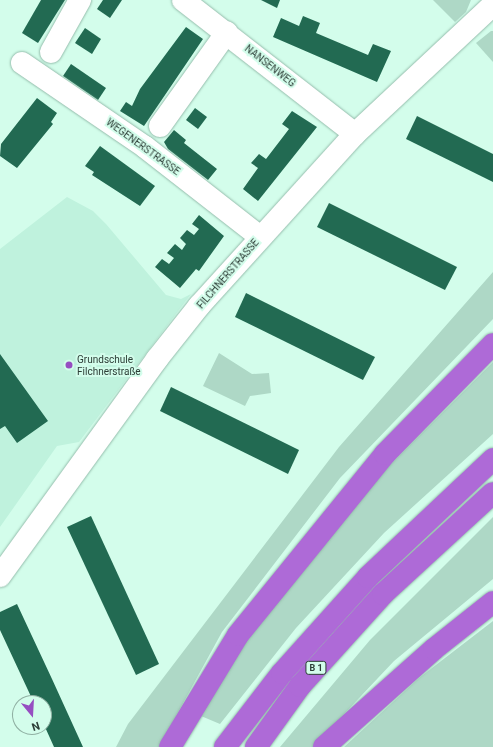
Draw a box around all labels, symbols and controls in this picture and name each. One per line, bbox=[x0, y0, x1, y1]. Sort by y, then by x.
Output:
street label: NANSENWEG bbox=[242, 42, 298, 90]
street label: WEGENERSTRASSE bbox=[104, 116, 182, 178]
street label: FILCHNERSTRASSE bbox=[195, 237, 261, 311]
place label: Grundschule Filchnerstraße bbox=[77, 353, 141, 376]
marker: Grundschule Filchnerstraße bbox=[64, 360, 74, 370]
road number: B 1 bbox=[305, 661, 327, 675]
north arrow bbox=[12, 695, 52, 735]
text: N bbox=[30, 719, 41, 733]

